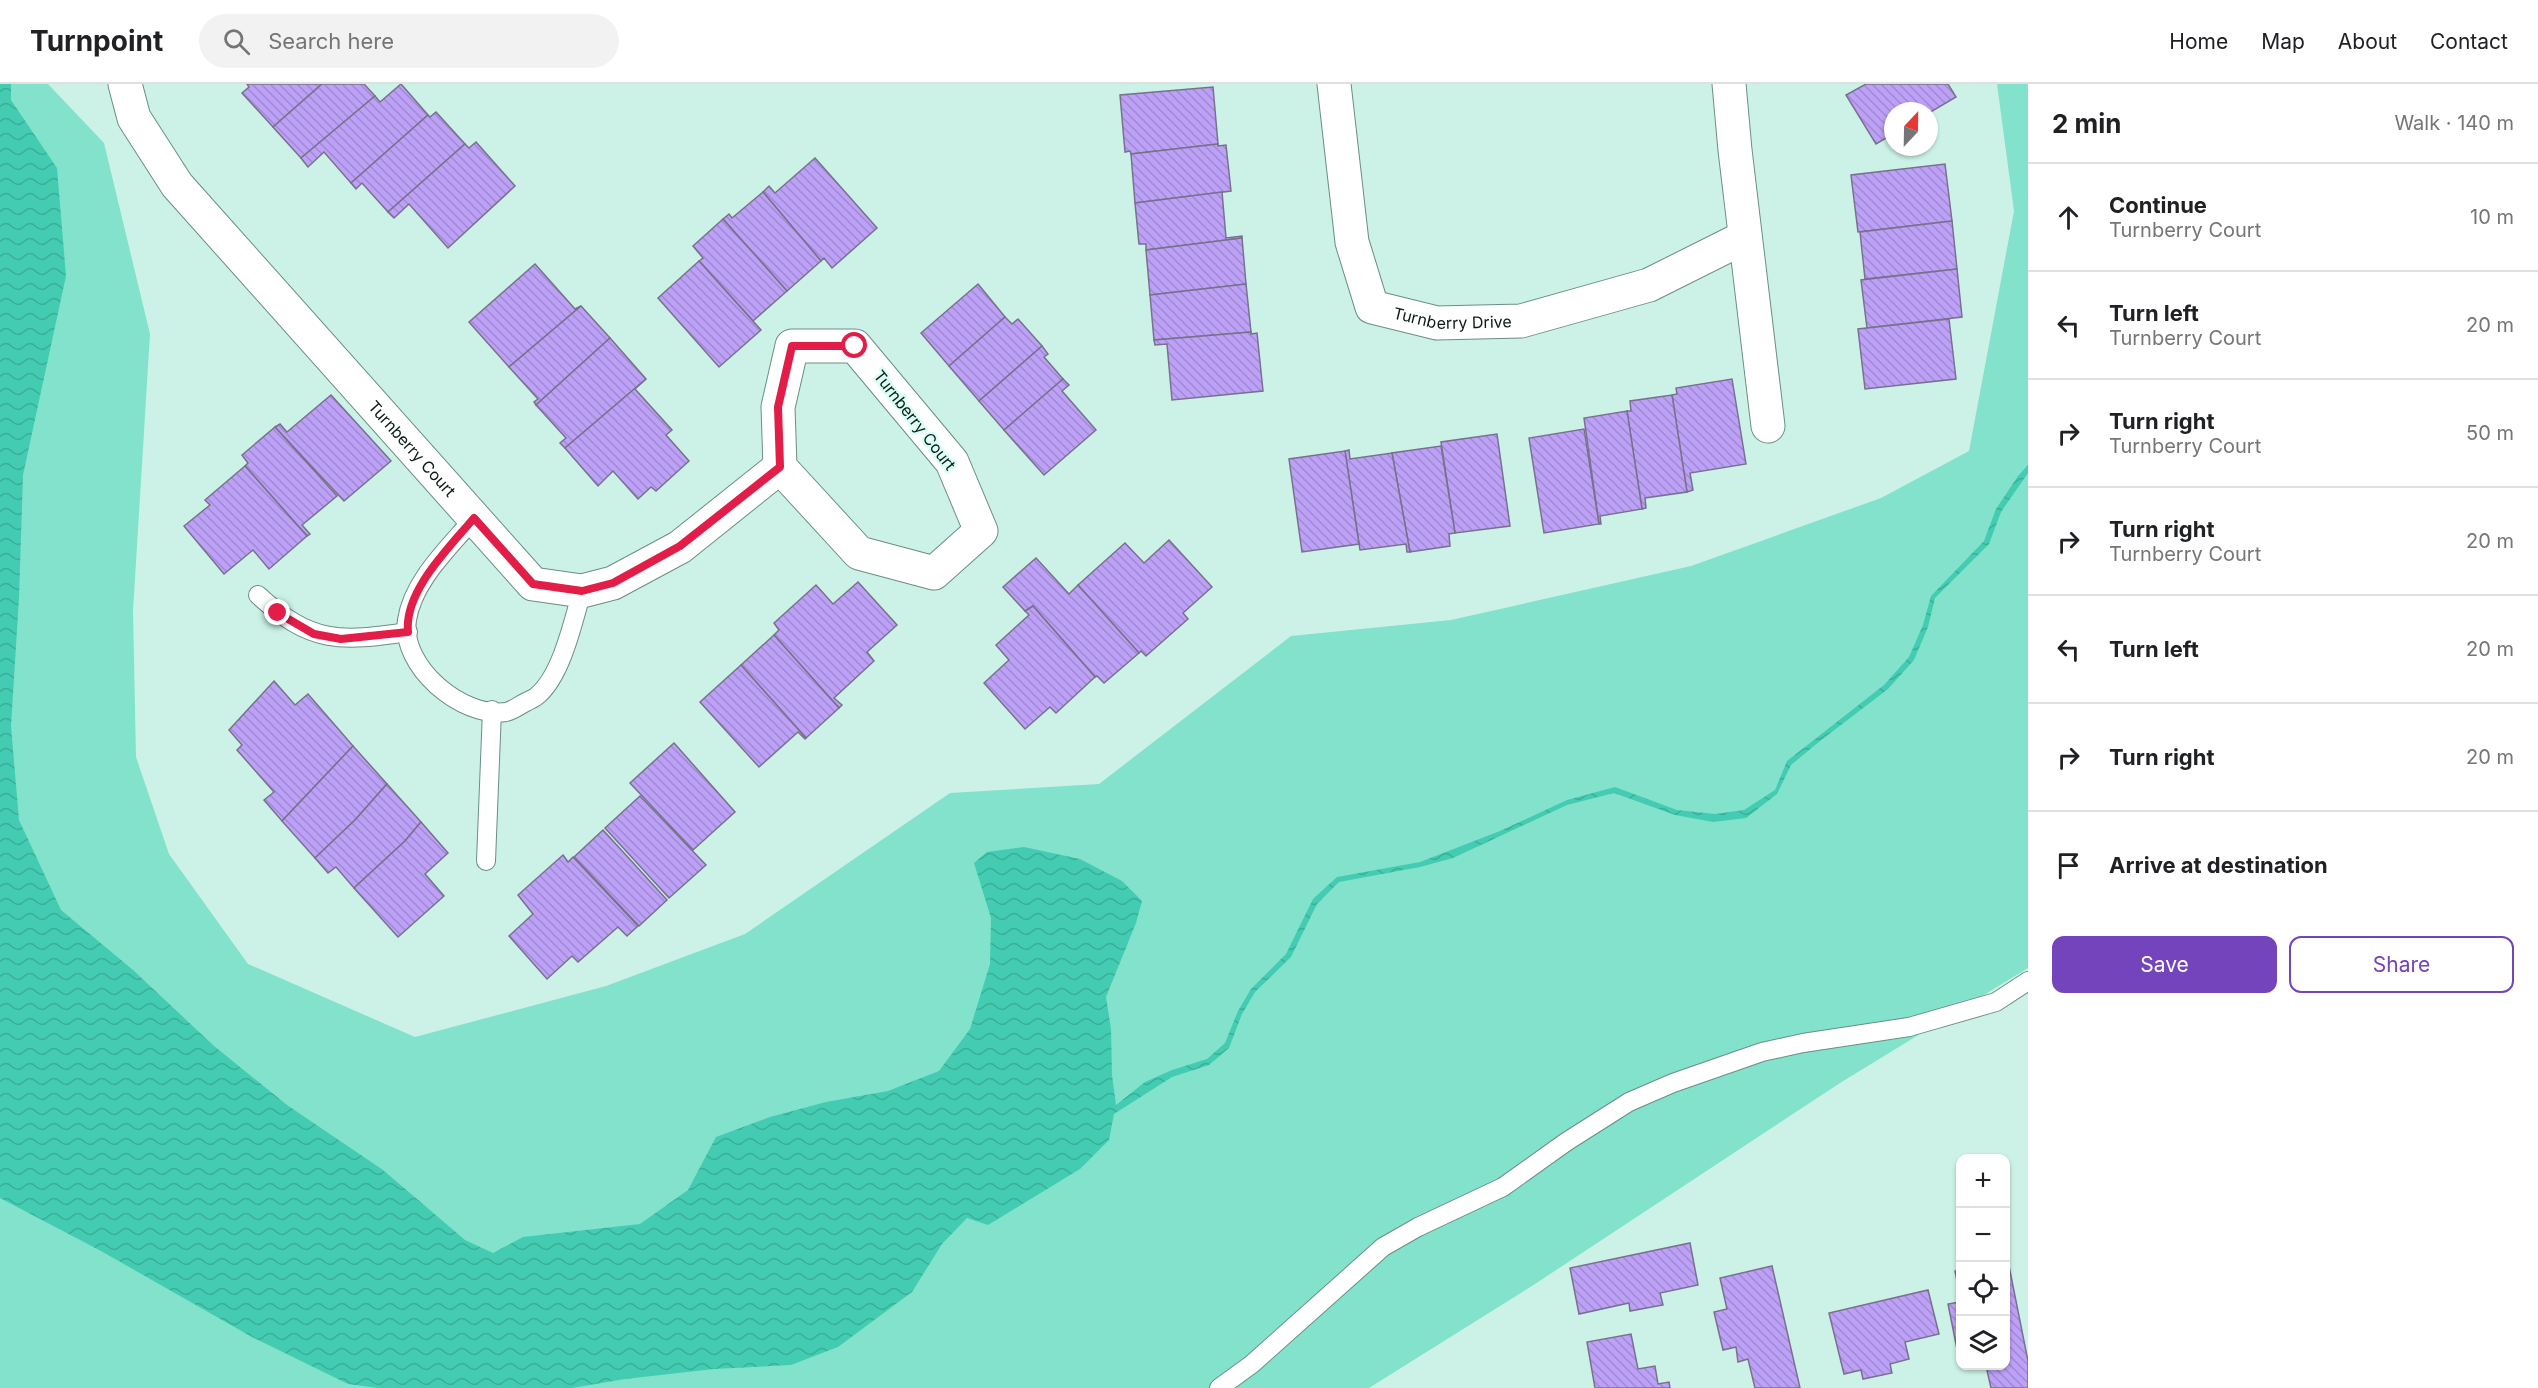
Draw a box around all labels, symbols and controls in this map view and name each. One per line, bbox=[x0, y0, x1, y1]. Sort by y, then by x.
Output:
search box bbox=[199, 14, 619, 68]
text: Turnpoint bbox=[30, 24, 163, 58]
icon: search bbox=[220, 25, 253, 58]
text: Search here bbox=[268, 28, 394, 54]
text: Home bbox=[2169, 29, 2228, 54]
text: Map bbox=[2261, 29, 2305, 54]
text: About bbox=[2338, 29, 2397, 54]
text: Contact bbox=[2430, 29, 2508, 54]
north arrow bbox=[1884, 102, 1938, 156]
text: 2 min bbox=[2052, 108, 2122, 139]
text: Walk · 140 m bbox=[2394, 111, 2514, 135]
text: Continue bbox=[2109, 192, 2207, 218]
icon: ahead bbox=[2052, 201, 2085, 234]
text: 10 m bbox=[2470, 205, 2514, 229]
text: Turnberry Court bbox=[2109, 218, 2261, 242]
text: Turn left bbox=[2109, 300, 2199, 326]
street label: Turnberry Drive bbox=[1391, 303, 1512, 333]
icon: left bbox=[2052, 309, 2085, 342]
text: 20 m bbox=[2466, 313, 2514, 337]
text: Turnberry Court bbox=[2109, 326, 2261, 350]
route start bbox=[841, 332, 867, 358]
street label: Turnberry Court bbox=[870, 366, 960, 474]
street label: Turnberry Court bbox=[364, 396, 460, 501]
text: Turn right bbox=[2109, 408, 2215, 434]
icon: right bbox=[2052, 417, 2085, 450]
text: 50 m bbox=[2466, 421, 2514, 445]
text: Turnberry Court bbox=[2109, 434, 2261, 458]
text: Turn right bbox=[2109, 516, 2215, 542]
icon: right bbox=[2052, 525, 2085, 558]
text: 20 m bbox=[2466, 529, 2514, 553]
text: Turnberry Court bbox=[2109, 542, 2261, 566]
route end bbox=[264, 599, 290, 625]
icon: left bbox=[2052, 633, 2085, 666]
text: Turn left bbox=[2109, 636, 2199, 662]
text: 20 m bbox=[2466, 637, 2514, 661]
icon: right bbox=[2052, 741, 2085, 774]
text: Turn right bbox=[2109, 744, 2215, 770]
text: 20 m bbox=[2466, 745, 2514, 769]
icon: arrive bbox=[2052, 849, 2085, 882]
text: Arrive at destination bbox=[2109, 852, 2328, 878]
button: Save bbox=[2052, 936, 2277, 993]
button: Share bbox=[2289, 936, 2514, 993]
map controls bbox=[1956, 1154, 2010, 1370]
button: + bbox=[1956, 1154, 2010, 1208]
button: − bbox=[1956, 1208, 2010, 1262]
button: locate bbox=[1956, 1262, 2010, 1316]
button: layers bbox=[1956, 1316, 2010, 1370]

